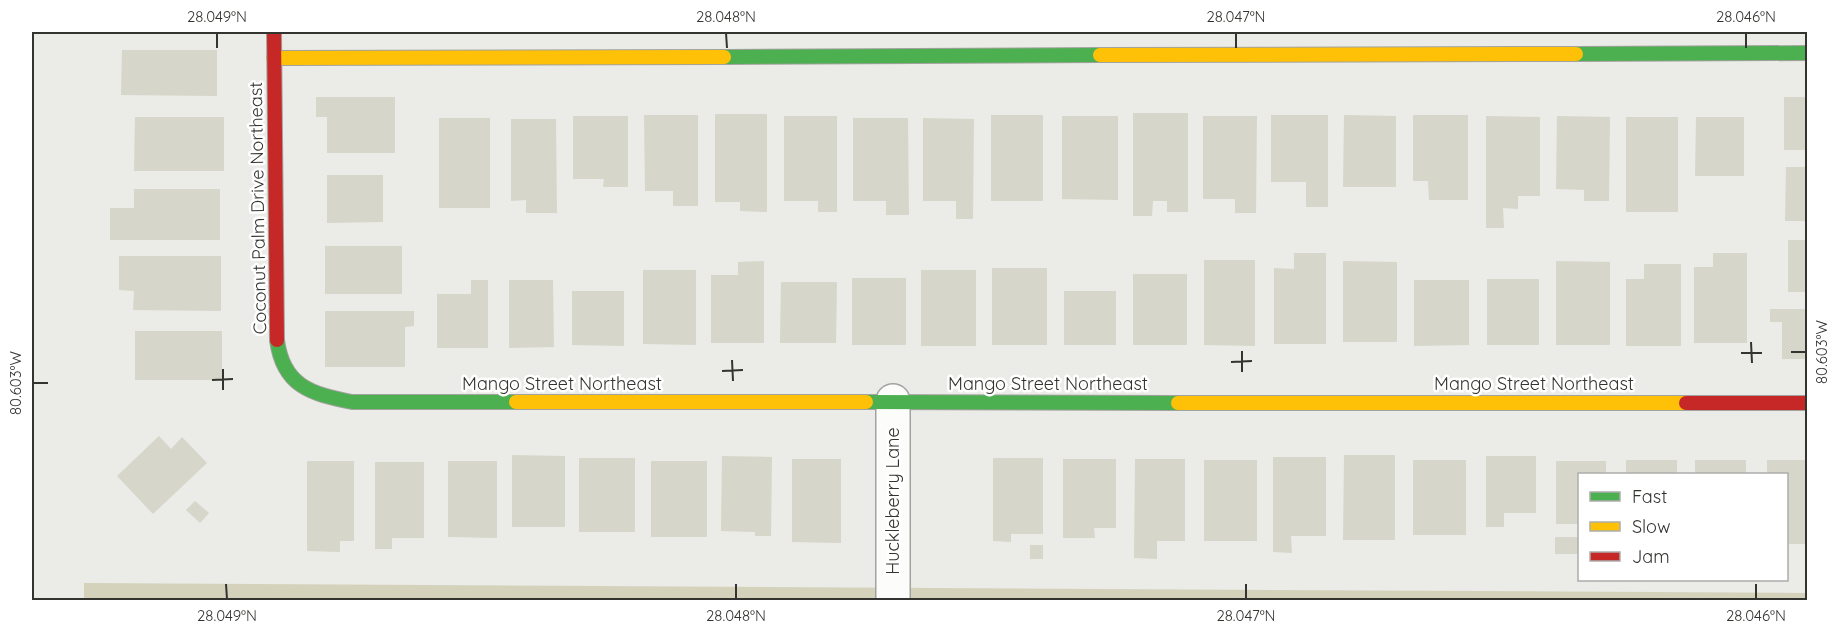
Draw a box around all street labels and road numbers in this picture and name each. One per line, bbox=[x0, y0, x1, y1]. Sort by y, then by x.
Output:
street label: Coconut Palm Drive Northeast bbox=[244, 81, 271, 335]
street label: Mango Street Northeast bbox=[462, 372, 662, 395]
street label: Mango Street Northeast bbox=[948, 372, 1148, 395]
street label: Mango Street Northeast bbox=[1434, 372, 1634, 395]
street label: Huckleberry Lane bbox=[881, 427, 904, 575]

